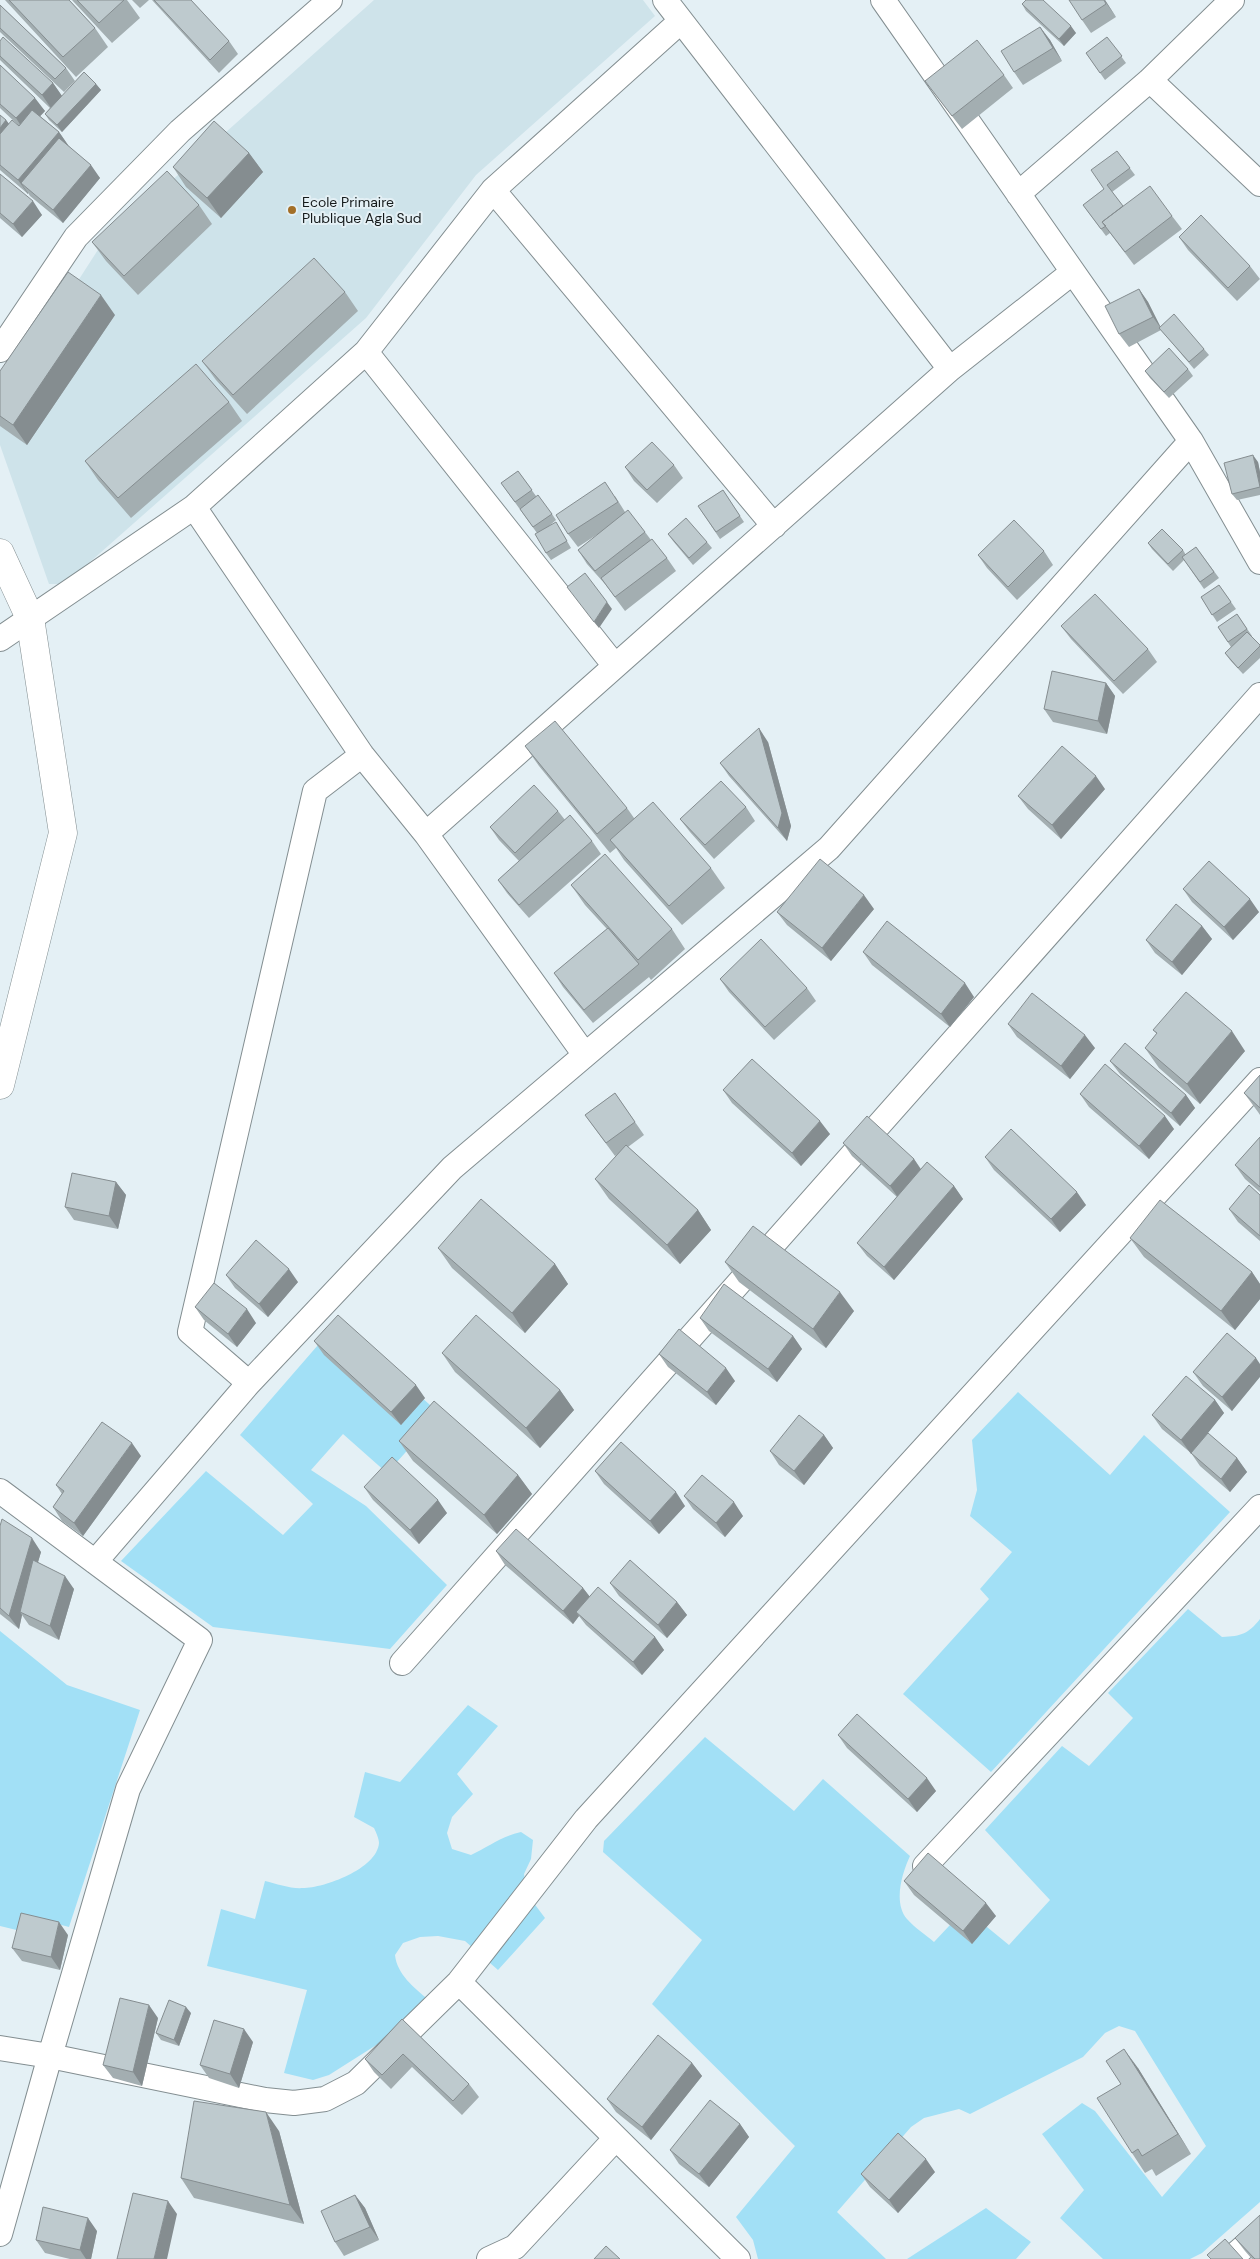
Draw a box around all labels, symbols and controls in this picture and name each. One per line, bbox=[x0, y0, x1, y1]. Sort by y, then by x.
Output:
place label: Ecole Primaire Plublique Agla Sud bbox=[302, 193, 421, 227]
marker: Ecole Primaire Plublique Agla Sud bbox=[286, 204, 298, 216]

